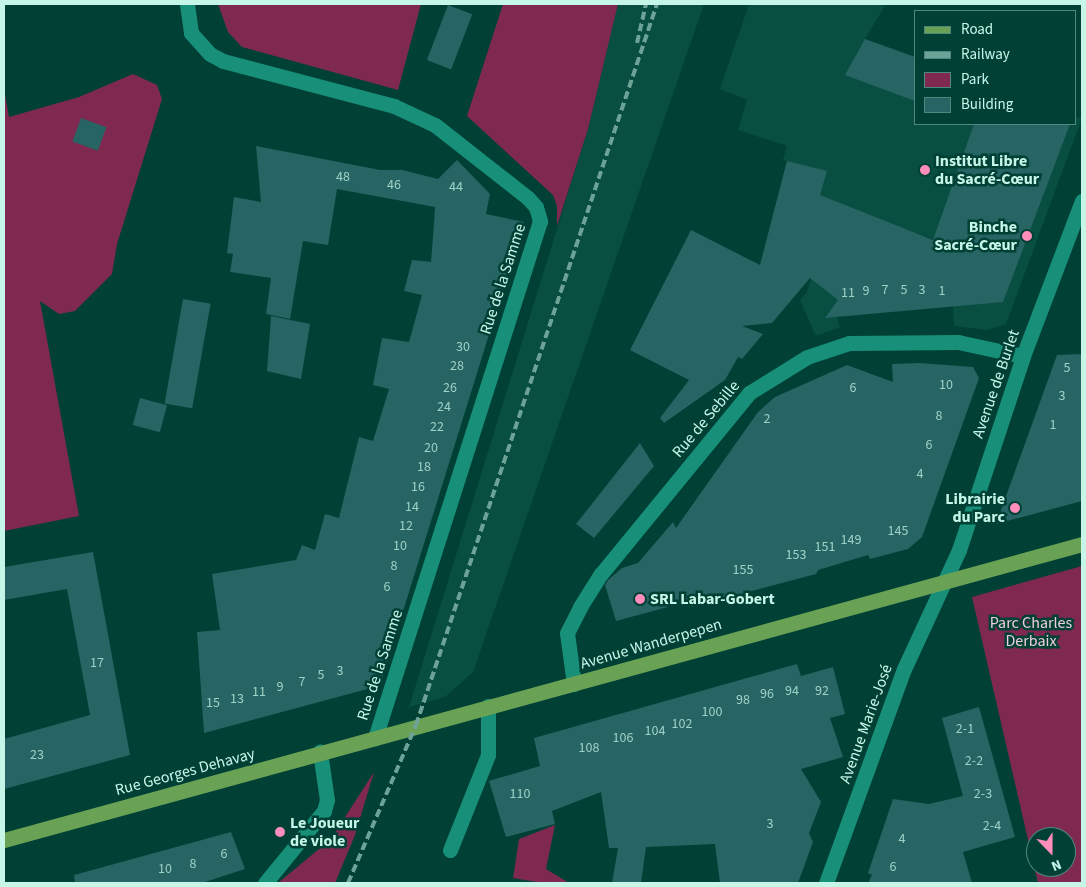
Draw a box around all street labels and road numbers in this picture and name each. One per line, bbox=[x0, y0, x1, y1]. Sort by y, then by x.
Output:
street label: Rue de la Samme bbox=[476, 221, 530, 337]
street label: Avenue de Burlet bbox=[968, 327, 1024, 441]
street label: Rue de Sebille bbox=[668, 377, 744, 461]
street label: Rue de la Samme bbox=[353, 607, 407, 723]
street label: Avenue Wanderpepen bbox=[578, 615, 724, 673]
street label: Avenue Marie-José bbox=[836, 662, 896, 786]
street label: Rue Georges Dehavay bbox=[113, 744, 257, 800]

